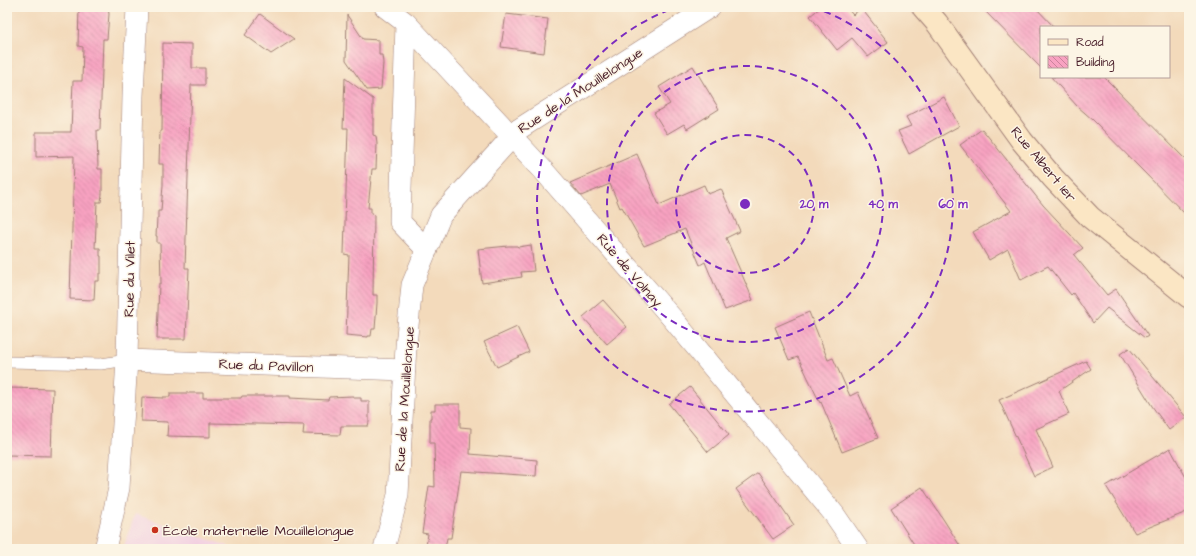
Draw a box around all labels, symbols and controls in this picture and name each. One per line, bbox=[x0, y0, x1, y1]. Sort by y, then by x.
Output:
legend bbox=[1040, 26, 1170, 78]
text: Road bbox=[1076, 34, 1104, 51]
street label: Rue de la Mouillelongue bbox=[514, 43, 647, 139]
text: Building bbox=[1076, 54, 1114, 72]
street label: Rue Albert 1er bbox=[1006, 123, 1081, 207]
text: 20 m bbox=[799, 196, 829, 213]
text: 40 m bbox=[868, 196, 899, 213]
text: 60 m bbox=[938, 196, 968, 213]
centre of rings bbox=[738, 197, 752, 211]
street label: Rue de Volnay bbox=[592, 230, 667, 312]
street label: Rue du Vilet bbox=[119, 240, 141, 317]
street label: Rue de la Mouillelongue bbox=[390, 326, 420, 472]
street label: Rue du Pavillon bbox=[218, 354, 314, 378]
place label: École maternelle Mouillelongue bbox=[163, 521, 355, 541]
marker: École maternelle Mouillelongue bbox=[150, 525, 160, 535]

